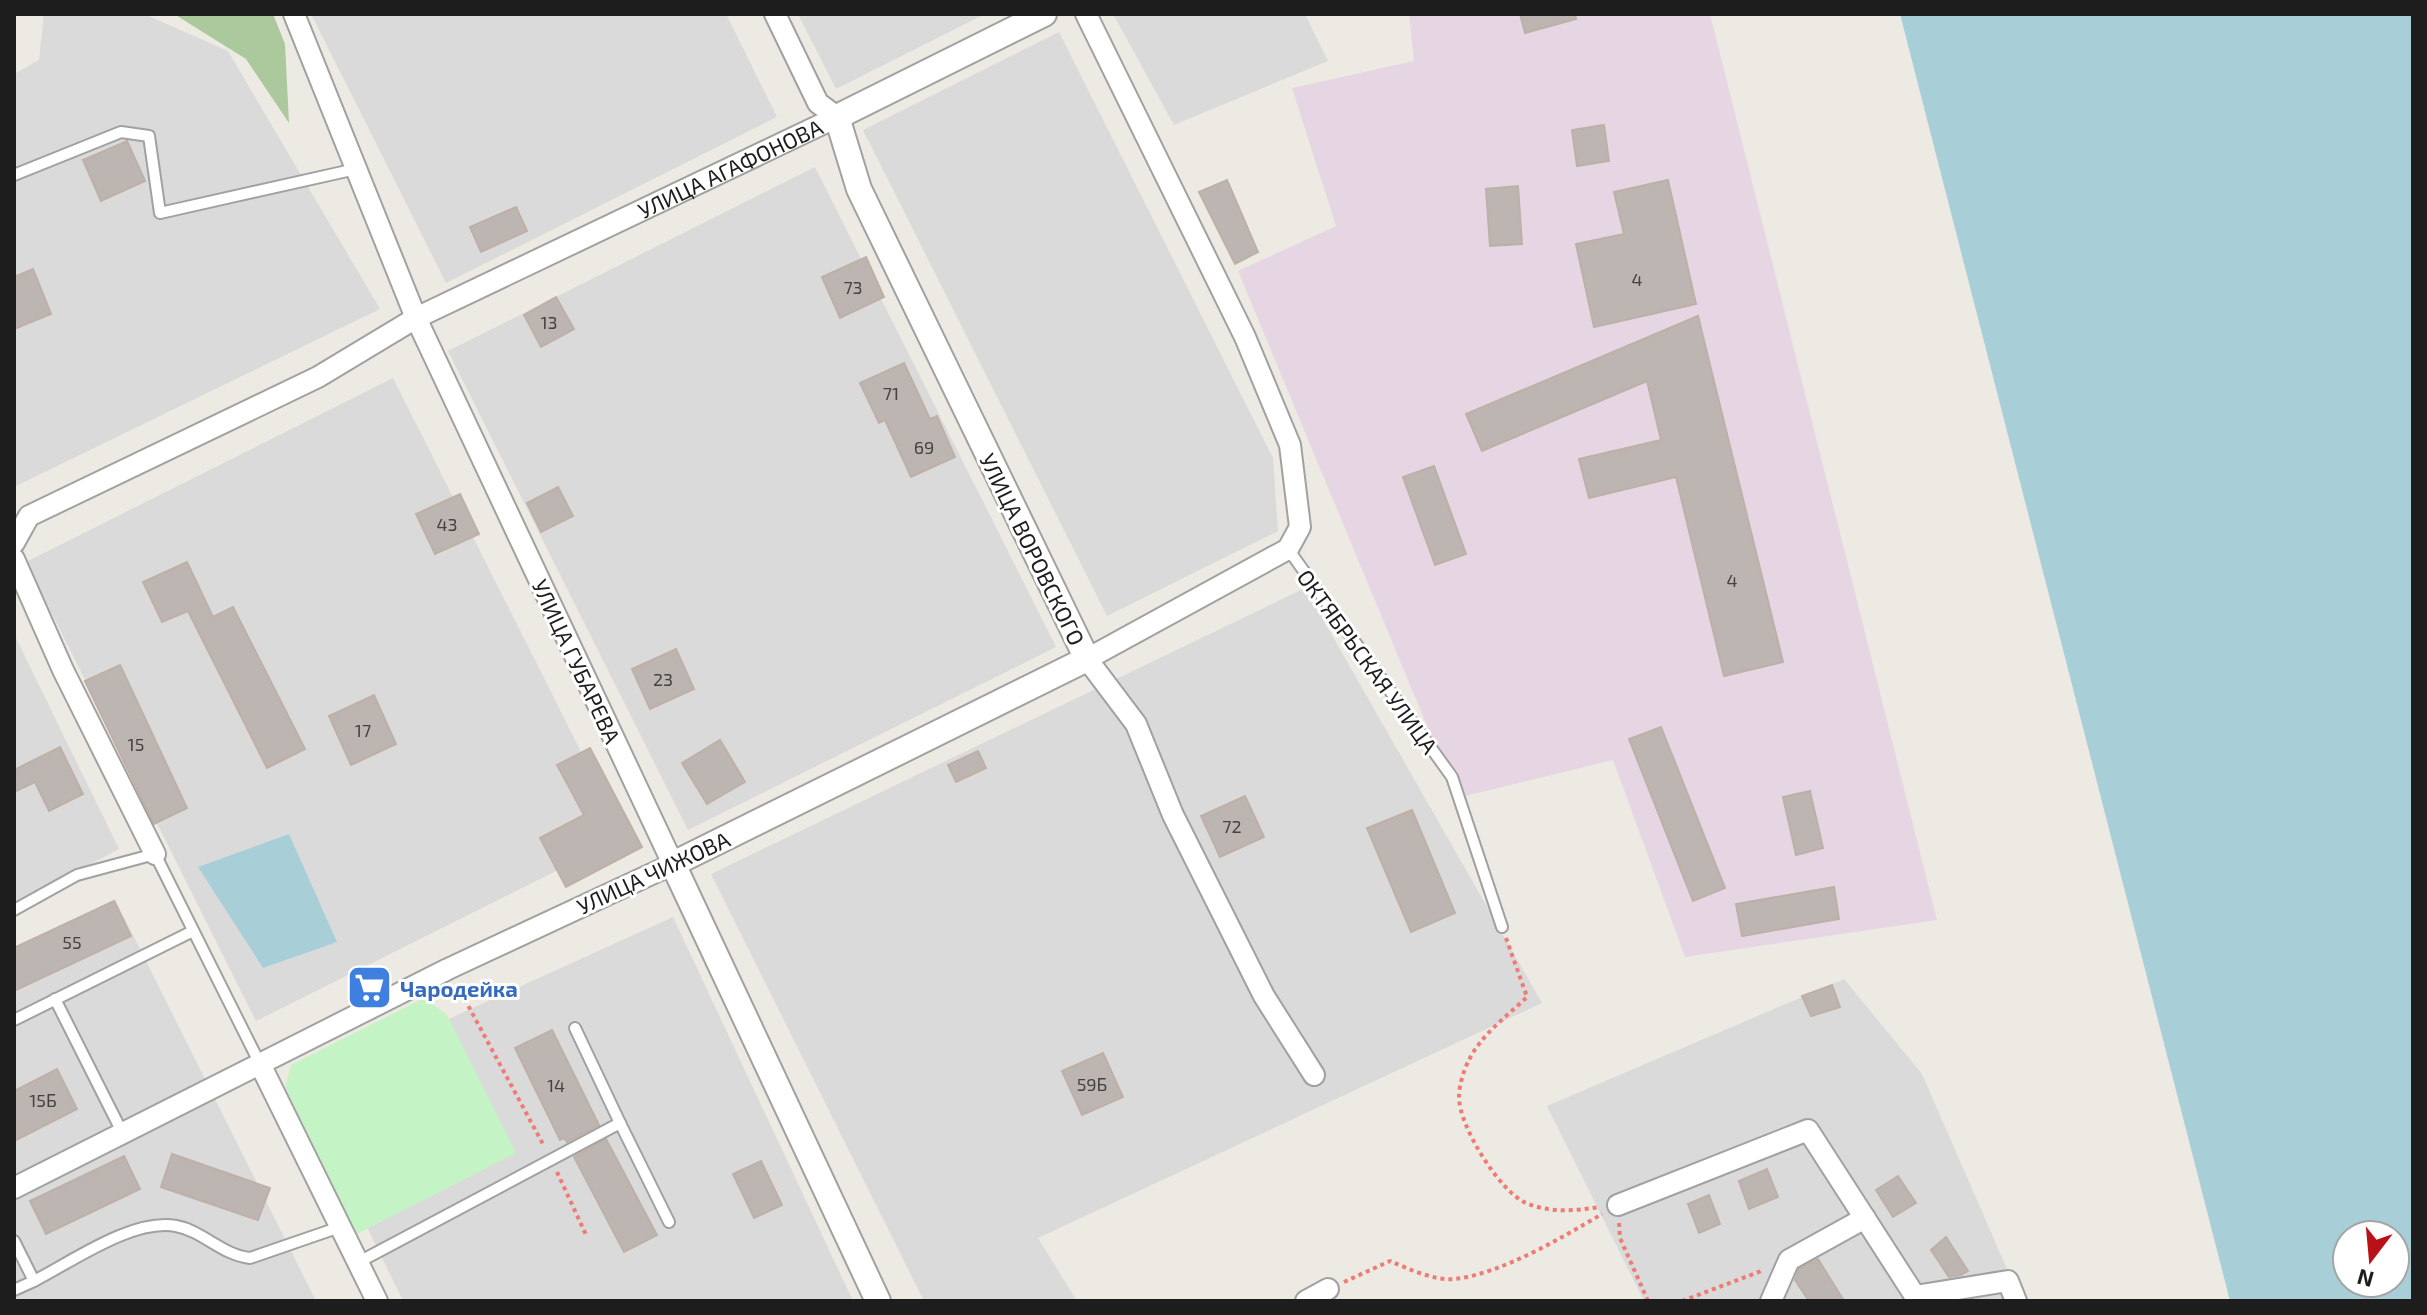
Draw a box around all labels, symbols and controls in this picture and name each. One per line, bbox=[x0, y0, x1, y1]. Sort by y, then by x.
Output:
street label: УЛИЦА АГАФОНОВА bbox=[634, 113, 827, 223]
house number: 4 bbox=[1631, 268, 1643, 290]
house number: 73 bbox=[843, 276, 863, 298]
house number: 13 bbox=[540, 311, 558, 333]
house number: 71 bbox=[883, 382, 899, 404]
house number: 69 bbox=[914, 436, 934, 458]
street label: УЛИЦА ВОРОВСКОГО bbox=[975, 449, 1091, 649]
house number: 43 bbox=[436, 513, 458, 535]
street label: ОКТЯБРЬСКАЯ УЛИЦА bbox=[1293, 564, 1444, 758]
house number: 4 bbox=[1726, 569, 1738, 591]
street label: УЛИЦА ГУБАРЕВА bbox=[528, 575, 627, 747]
house number: 23 bbox=[653, 668, 673, 690]
house number: 17 bbox=[355, 719, 371, 741]
house number: 15 bbox=[128, 733, 144, 755]
house number: 72 bbox=[1222, 815, 1242, 837]
street label: УЛИЦА ЧИЖОВА bbox=[573, 825, 734, 919]
house number: 55 bbox=[62, 931, 82, 953]
supermarket icon: Чародейка bbox=[345, 964, 393, 1012]
place label: Чародейка bbox=[400, 975, 518, 1001]
house number: 59Б bbox=[1077, 1073, 1107, 1095]
house number: 14 bbox=[547, 1074, 565, 1096]
house number: 15Б bbox=[29, 1089, 57, 1111]
north arrow bbox=[2331, 1219, 2411, 1299]
text: N bbox=[2354, 1265, 2376, 1294]

